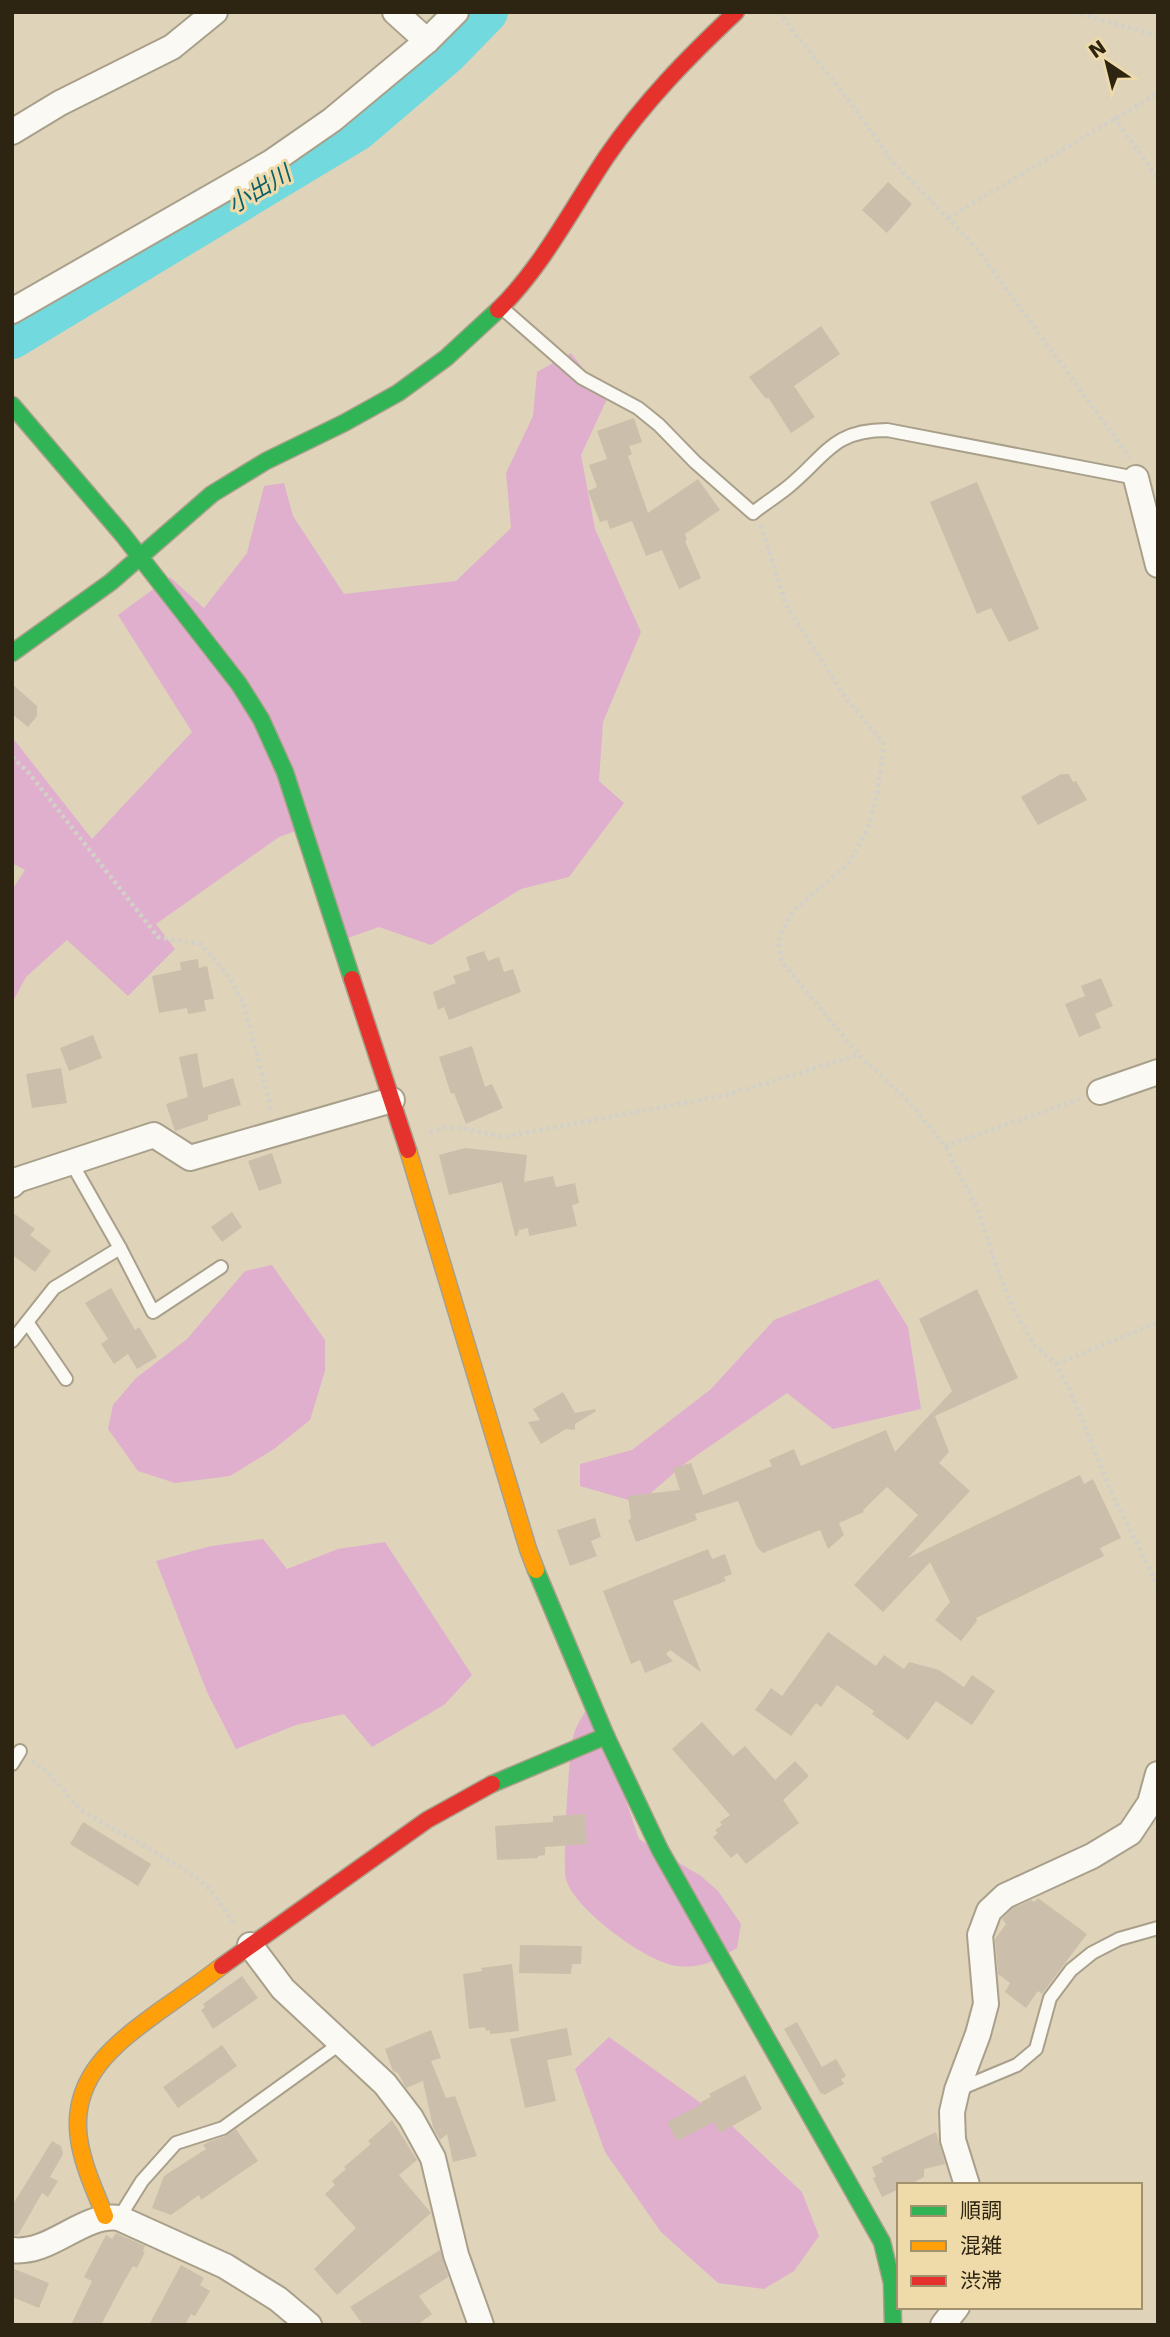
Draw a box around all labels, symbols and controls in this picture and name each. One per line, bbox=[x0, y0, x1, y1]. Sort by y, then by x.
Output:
north arrow bbox=[1072, 28, 1142, 98]
text: N bbox=[1084, 36, 1110, 63]
water label: 小出川 bbox=[223, 159, 298, 218]
legend bbox=[897, 2183, 1142, 2309]
text: 順調 bbox=[960, 2199, 1002, 2223]
text: 混雑 bbox=[960, 2234, 1002, 2258]
text: 渋滞 bbox=[960, 2269, 1002, 2293]

